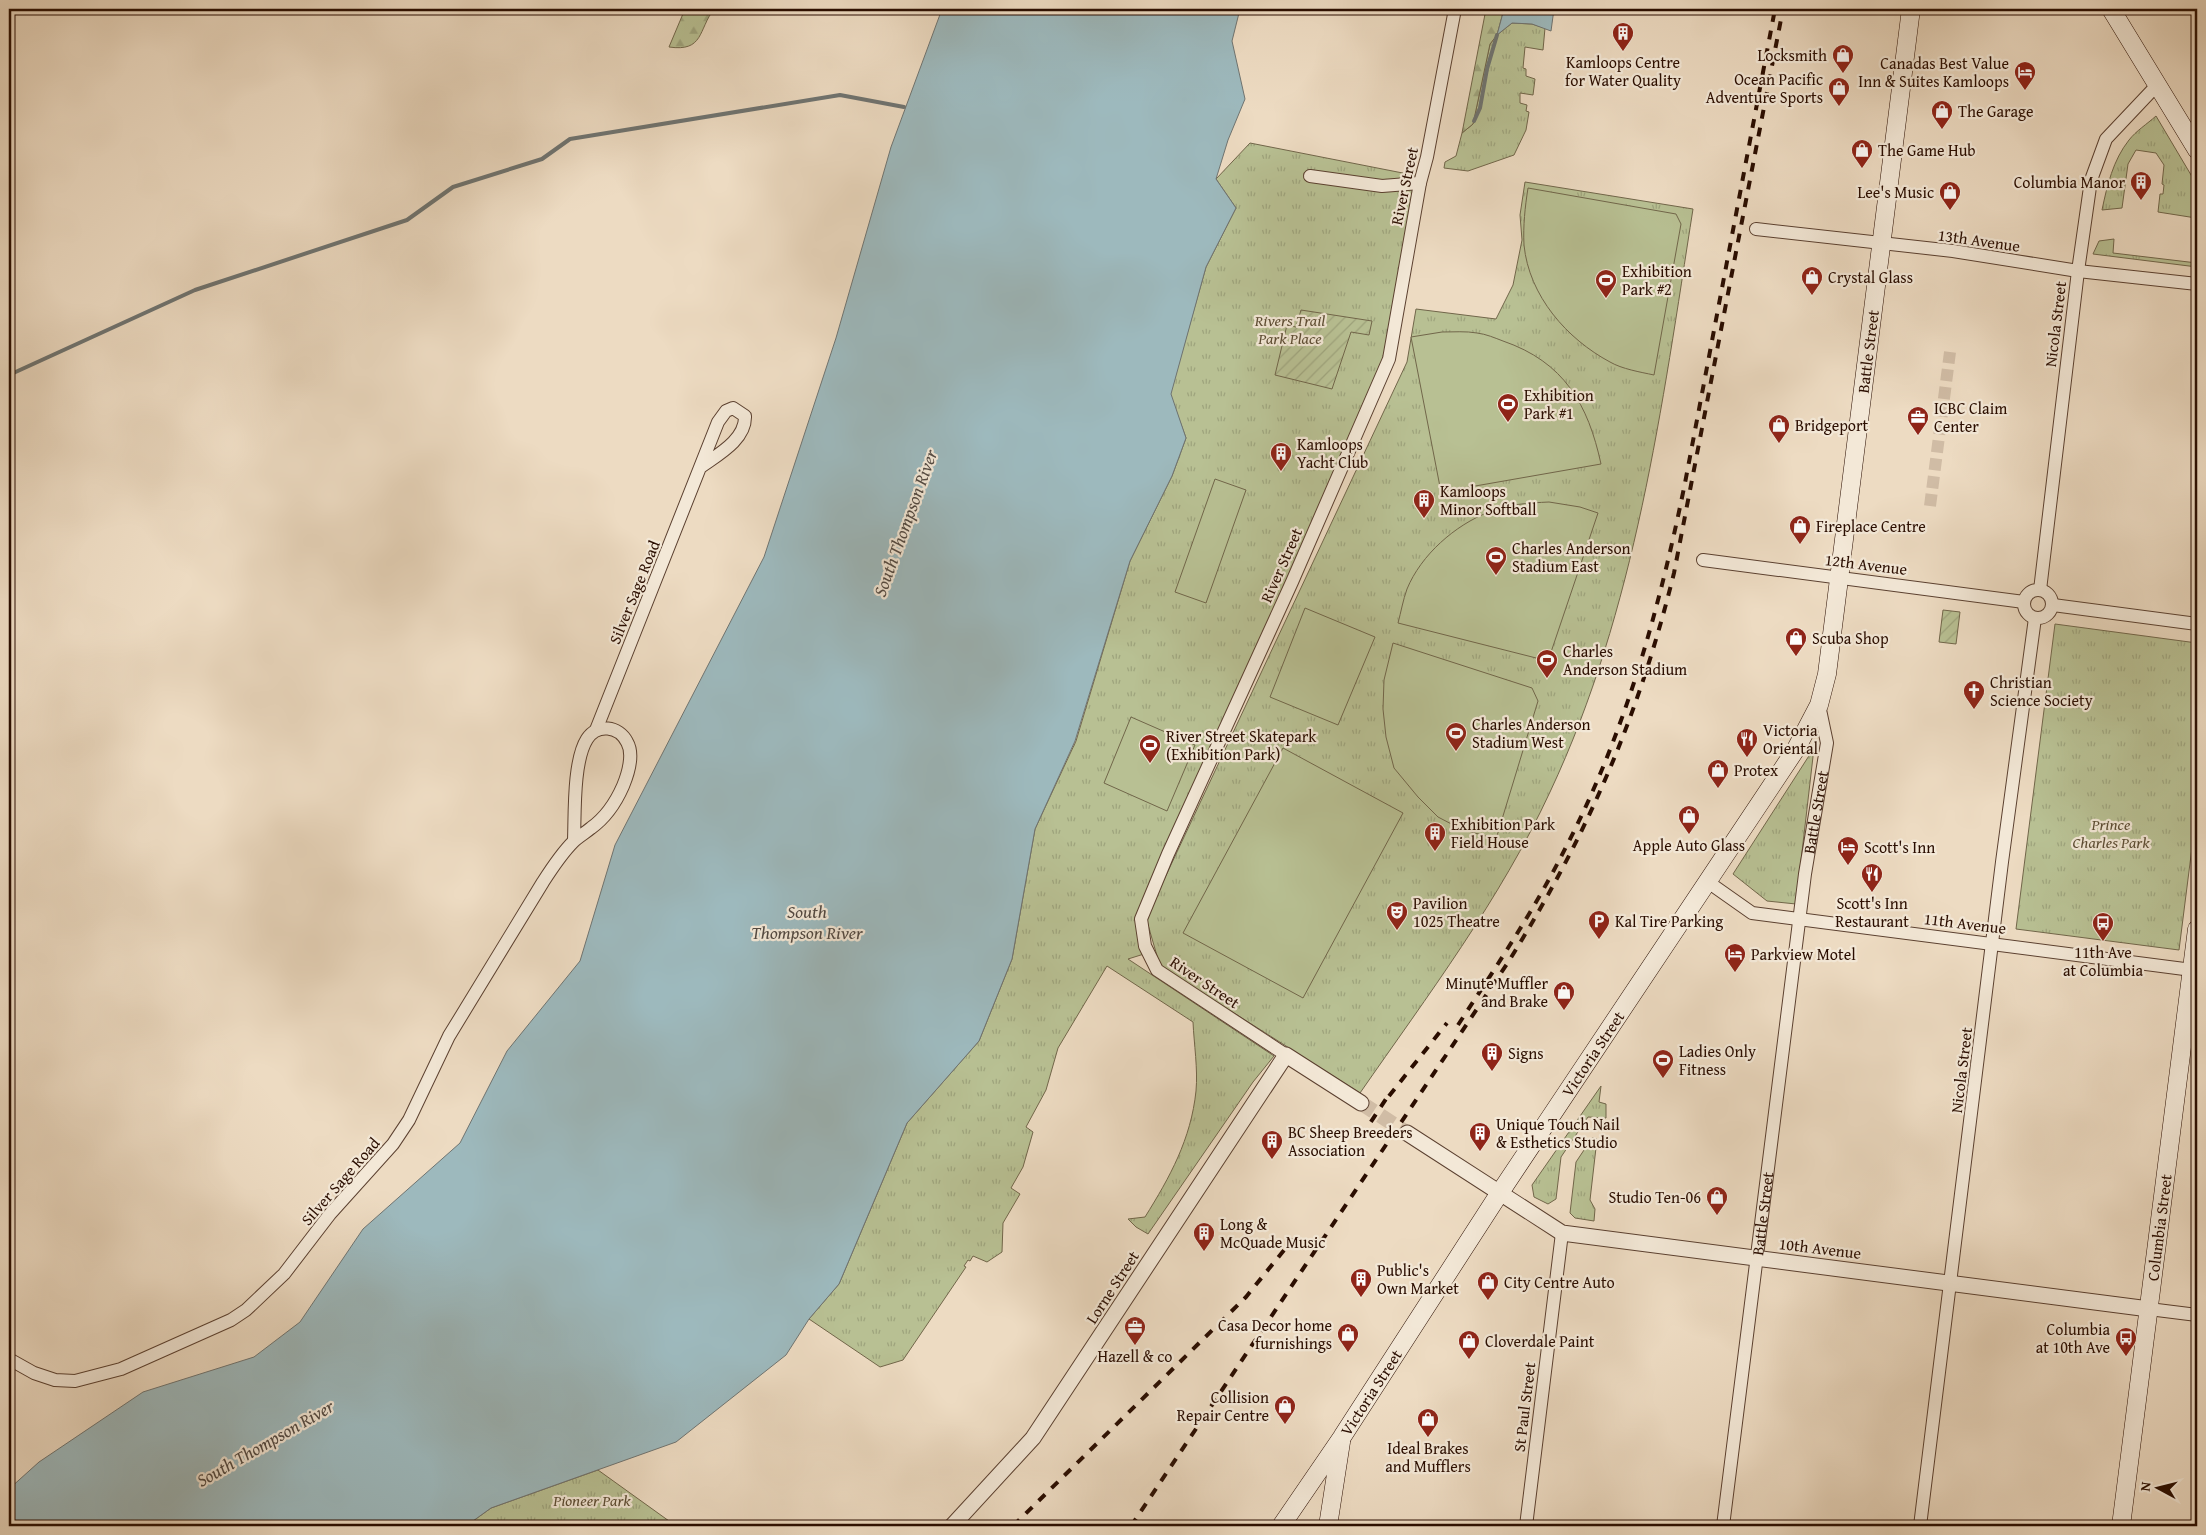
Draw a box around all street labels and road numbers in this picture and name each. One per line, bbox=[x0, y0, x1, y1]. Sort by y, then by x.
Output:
street label: River Street bbox=[1384, 144, 1424, 227]
street label: 13th Avenue bbox=[1936, 222, 2022, 258]
street label: Nicola Street bbox=[2038, 279, 2072, 368]
street label: Battle Street bbox=[1851, 308, 1885, 395]
street label: River Street bbox=[1254, 524, 1308, 606]
street label: Silver Sage Road bbox=[602, 536, 666, 647]
street label: 12th Avenue bbox=[1823, 547, 1909, 581]
street label: Battle Street bbox=[1797, 768, 1834, 855]
street label: 11th Avenue bbox=[1922, 906, 2008, 940]
street label: River Street bbox=[1165, 950, 1245, 1014]
street label: Victoria Street bbox=[1555, 1006, 1630, 1101]
street label: Nicola Street bbox=[1944, 1025, 1978, 1114]
street label: Silver Sage Road bbox=[295, 1131, 385, 1230]
street label: Battle Street bbox=[1745, 1170, 1779, 1257]
street label: Columbia Street bbox=[2140, 1172, 2178, 1282]
street label: 10th Avenue bbox=[1777, 1231, 1863, 1265]
street label: Lorne Street bbox=[1079, 1245, 1145, 1328]
street label: Victoria Street bbox=[1334, 1344, 1408, 1440]
street label: St Paul Street bbox=[1507, 1360, 1541, 1453]

